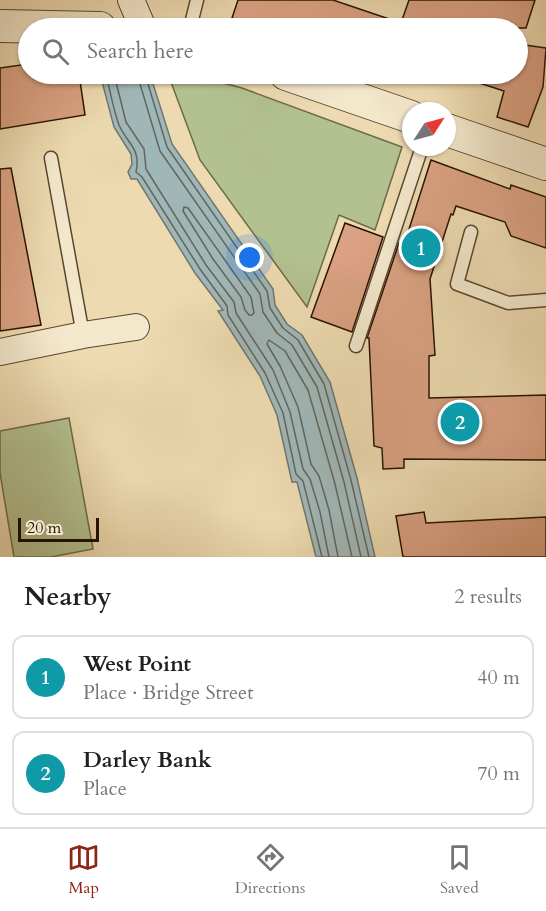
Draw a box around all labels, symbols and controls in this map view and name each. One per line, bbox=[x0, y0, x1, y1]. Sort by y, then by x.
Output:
search box bbox=[18, 18, 528, 84]
icon: search bbox=[39, 35, 72, 68]
text: Search here bbox=[87, 36, 194, 66]
north arrow bbox=[402, 102, 456, 156]
pin: 1 bbox=[402, 226, 440, 270]
your location bbox=[235, 243, 264, 272]
pin: 2 bbox=[440, 400, 480, 444]
scale bar bbox=[18, 515, 99, 542]
text: 20 m bbox=[27, 517, 61, 539]
text: Nearby bbox=[24, 579, 112, 614]
text: 2 results bbox=[454, 583, 522, 610]
text: West Point bbox=[83, 649, 191, 679]
text: 1 bbox=[40, 664, 51, 691]
text: 40 m bbox=[477, 664, 520, 691]
text: Place · Bridge Street bbox=[83, 679, 254, 706]
text: Darley Bank bbox=[83, 745, 212, 775]
text: 2 bbox=[40, 760, 51, 787]
text: 70 m bbox=[477, 760, 520, 787]
text: Place bbox=[83, 775, 127, 802]
tab: Map bbox=[67, 841, 100, 899]
tab: Directions bbox=[235, 841, 305, 899]
tab: Saved bbox=[440, 841, 479, 899]

